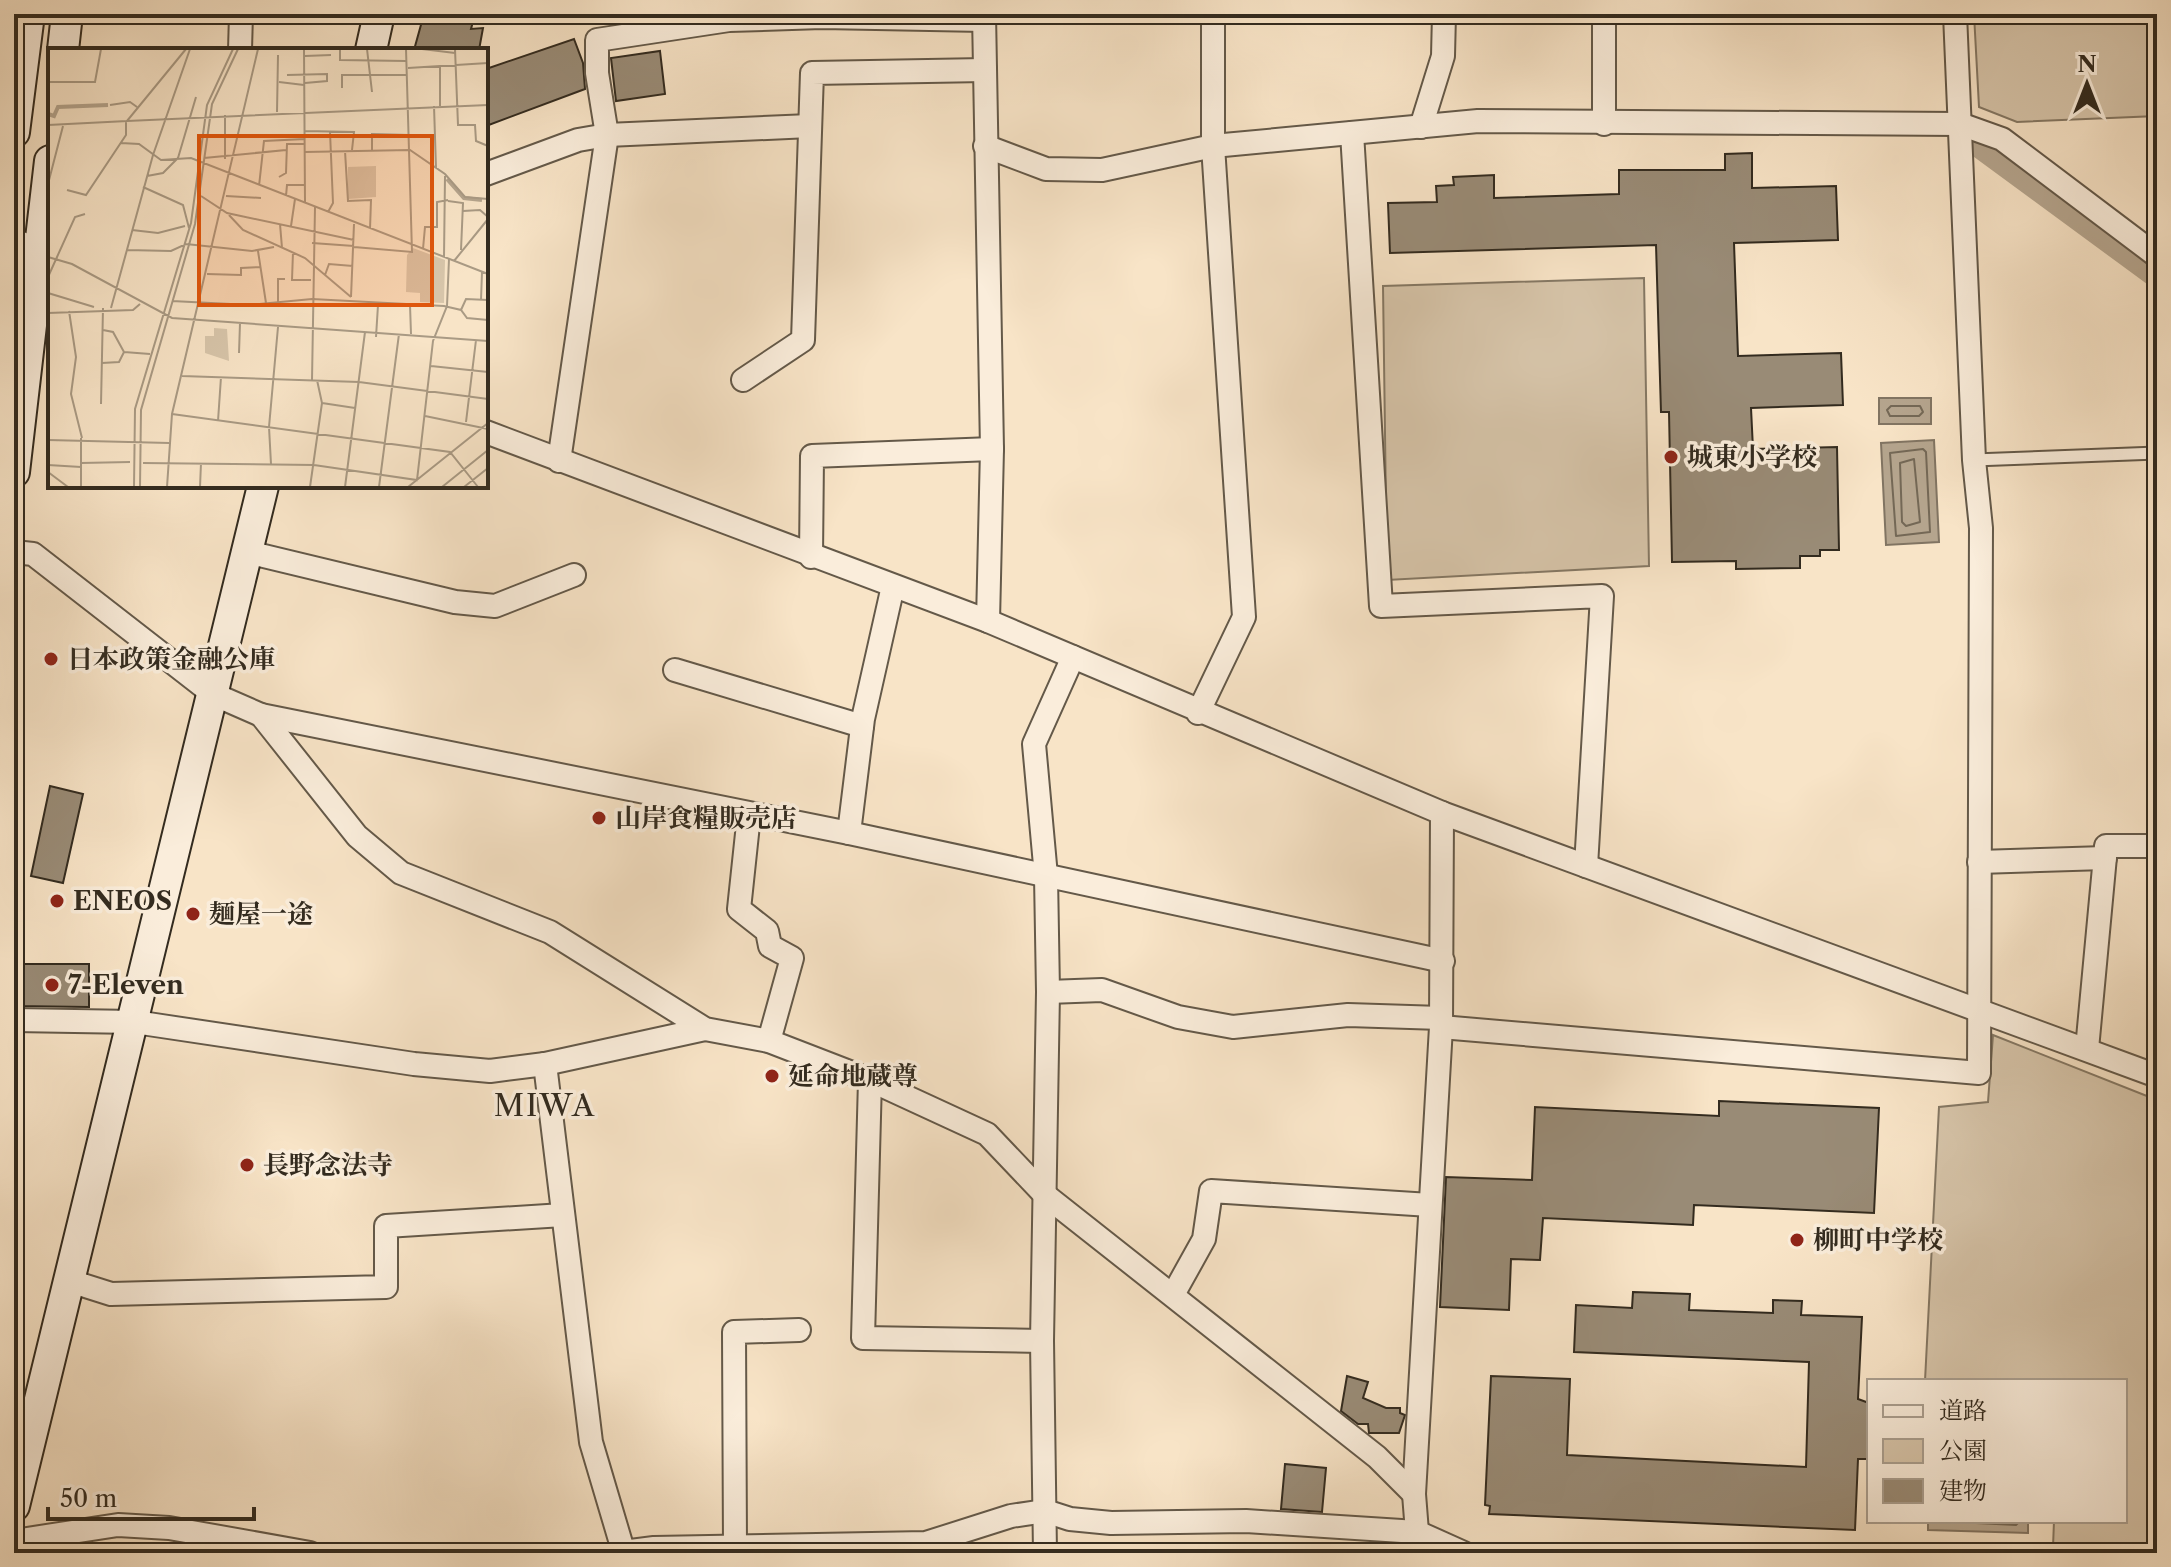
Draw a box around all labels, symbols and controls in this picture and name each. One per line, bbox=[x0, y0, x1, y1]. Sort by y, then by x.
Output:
north arrow bbox=[2047, 44, 2127, 124]
inset map bbox=[48, 48, 488, 488]
text: N bbox=[2077, 51, 2097, 78]
place label: 城東小学校 bbox=[1687, 441, 1817, 473]
marker: 城東小学校 bbox=[1662, 448, 1680, 466]
place label: 日本政策金融公庫 bbox=[67, 643, 275, 675]
marker: 日本政策金融公庫 bbox=[42, 650, 60, 668]
place label: 山岸食糧販売店 bbox=[615, 802, 797, 834]
marker: 山岸食糧販売店 bbox=[590, 809, 608, 827]
place label: ENEOS bbox=[73, 885, 172, 917]
marker: ENEOS bbox=[48, 892, 66, 910]
place label: 麺屋一途 bbox=[209, 898, 313, 930]
marker: 麺屋一途 bbox=[184, 905, 202, 923]
place label: 7-Eleven bbox=[68, 969, 184, 1001]
marker: 7-Eleven bbox=[43, 976, 61, 994]
place label: 延命地蔵尊 bbox=[788, 1060, 918, 1092]
marker: 延命地蔵尊 bbox=[763, 1067, 781, 1085]
district label: MIWA bbox=[494, 1087, 596, 1124]
place label: 長野念法寺 bbox=[263, 1149, 393, 1181]
marker: 長野念法寺 bbox=[238, 1156, 256, 1174]
place label: 柳町中学校 bbox=[1813, 1224, 1943, 1256]
marker: 柳町中学校 bbox=[1788, 1231, 1806, 1249]
legend bbox=[1867, 1379, 2127, 1523]
text: 道路 bbox=[1939, 1396, 1987, 1425]
text: 公園 bbox=[1939, 1436, 1987, 1465]
scale bar bbox=[48, 1471, 254, 1521]
text: 建物 bbox=[1939, 1476, 1987, 1505]
text: 50 m bbox=[60, 1484, 117, 1513]

